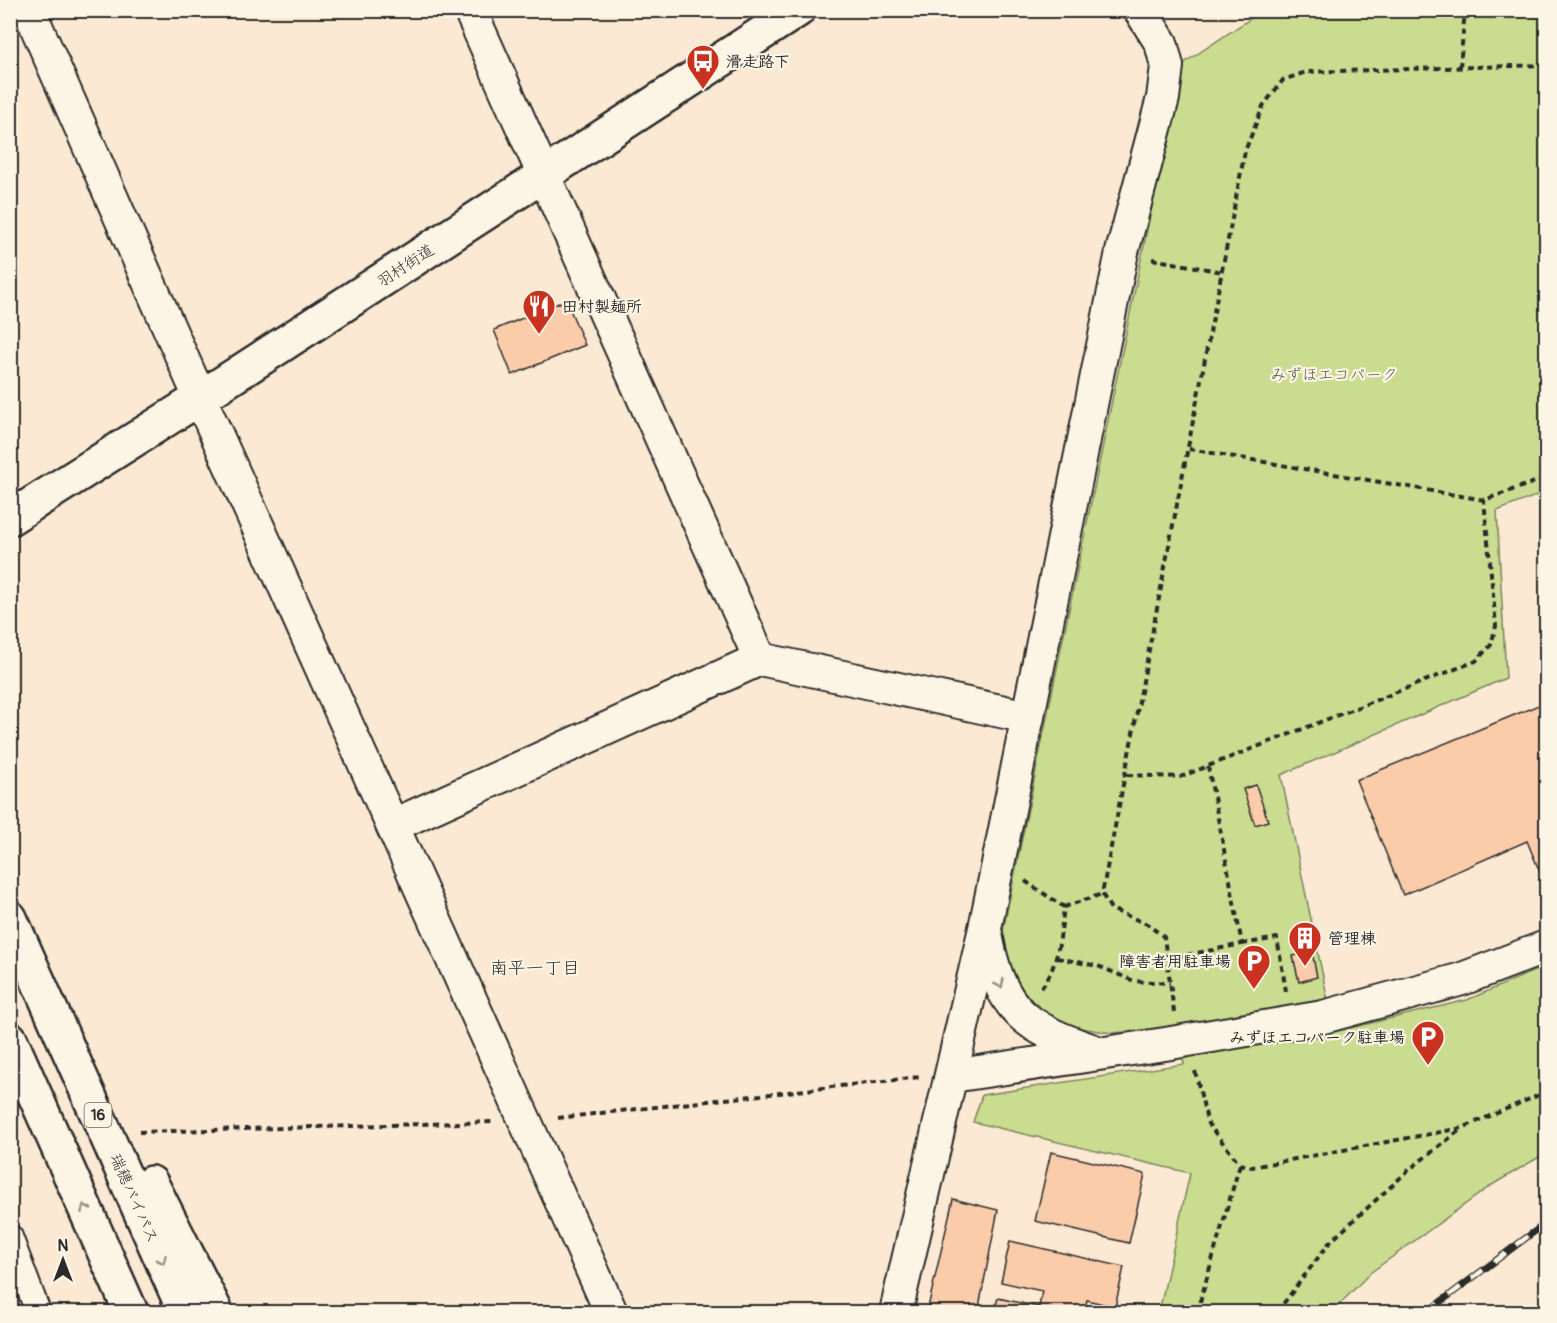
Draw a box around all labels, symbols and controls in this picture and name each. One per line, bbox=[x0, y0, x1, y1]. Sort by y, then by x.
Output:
bus stop icon: 滑走路下 bbox=[685, 43, 721, 90]
place label: 滑走路下 bbox=[726, 52, 790, 72]
street label: 羽村街道 bbox=[373, 240, 438, 292]
restaurant icon: 田村製麺所 bbox=[521, 288, 557, 335]
place label: 田村製麺所 bbox=[562, 297, 642, 317]
park label: みずほエコパーク bbox=[1270, 365, 1398, 385]
building icon: 管理棟 bbox=[1287, 920, 1323, 967]
place label: 管理棟 bbox=[1328, 929, 1377, 949]
parking icon: 障害者用駐車場 bbox=[1236, 943, 1272, 990]
place label: 障害者用駐車場 bbox=[1119, 952, 1231, 972]
district label: 南平一丁目 bbox=[490, 957, 580, 980]
one-way arrow bbox=[992, 977, 1004, 988]
parking icon: みずほエコパーク駐車場 bbox=[1410, 1019, 1446, 1066]
place label: みずほエコパーク駐車場 bbox=[1229, 1028, 1405, 1048]
road number: 16 bbox=[84, 1103, 112, 1127]
street label: 瑞穂バイパス bbox=[105, 1151, 163, 1246]
one-way arrow bbox=[80, 1204, 92, 1215]
north arrow bbox=[33, 1230, 93, 1290]
text: N bbox=[58, 1236, 69, 1256]
one-way arrow bbox=[155, 1253, 167, 1264]

